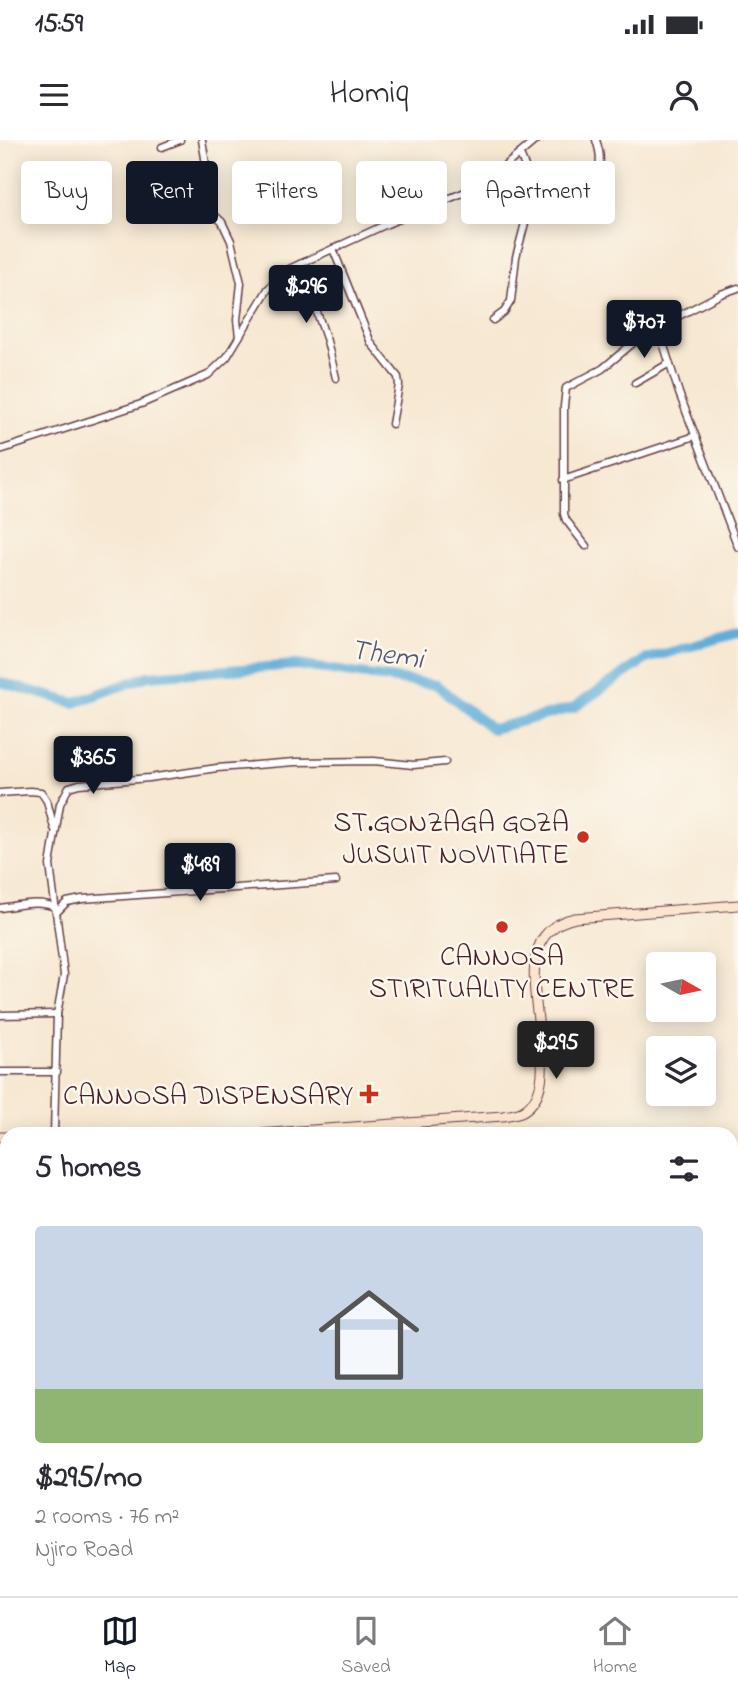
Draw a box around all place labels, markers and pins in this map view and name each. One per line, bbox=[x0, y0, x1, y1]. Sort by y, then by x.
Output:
pin: $296 bbox=[265, 265, 347, 325]
pin: $707 bbox=[603, 300, 685, 360]
pin: $365 bbox=[52, 736, 134, 796]
place label: ST.GONZAGA GOZA JUSUIT NOVITIATE bbox=[333, 804, 569, 877]
marker: ST.GONZAGA GOZA JUSUIT NOVITIATE bbox=[575, 829, 591, 845]
pin: $489 bbox=[159, 844, 241, 903]
marker: CANNOSA STIRITUALITY CENTRE bbox=[494, 919, 510, 935]
place label: CANNOSA STIRITUALITY CENTRE bbox=[369, 938, 635, 1011]
pin: $295 bbox=[515, 1021, 597, 1081]
place label: CANNOSA DISPENSARY bbox=[63, 1077, 353, 1118]
marker: CANNOSA DISPENSARY bbox=[359, 1084, 379, 1104]

